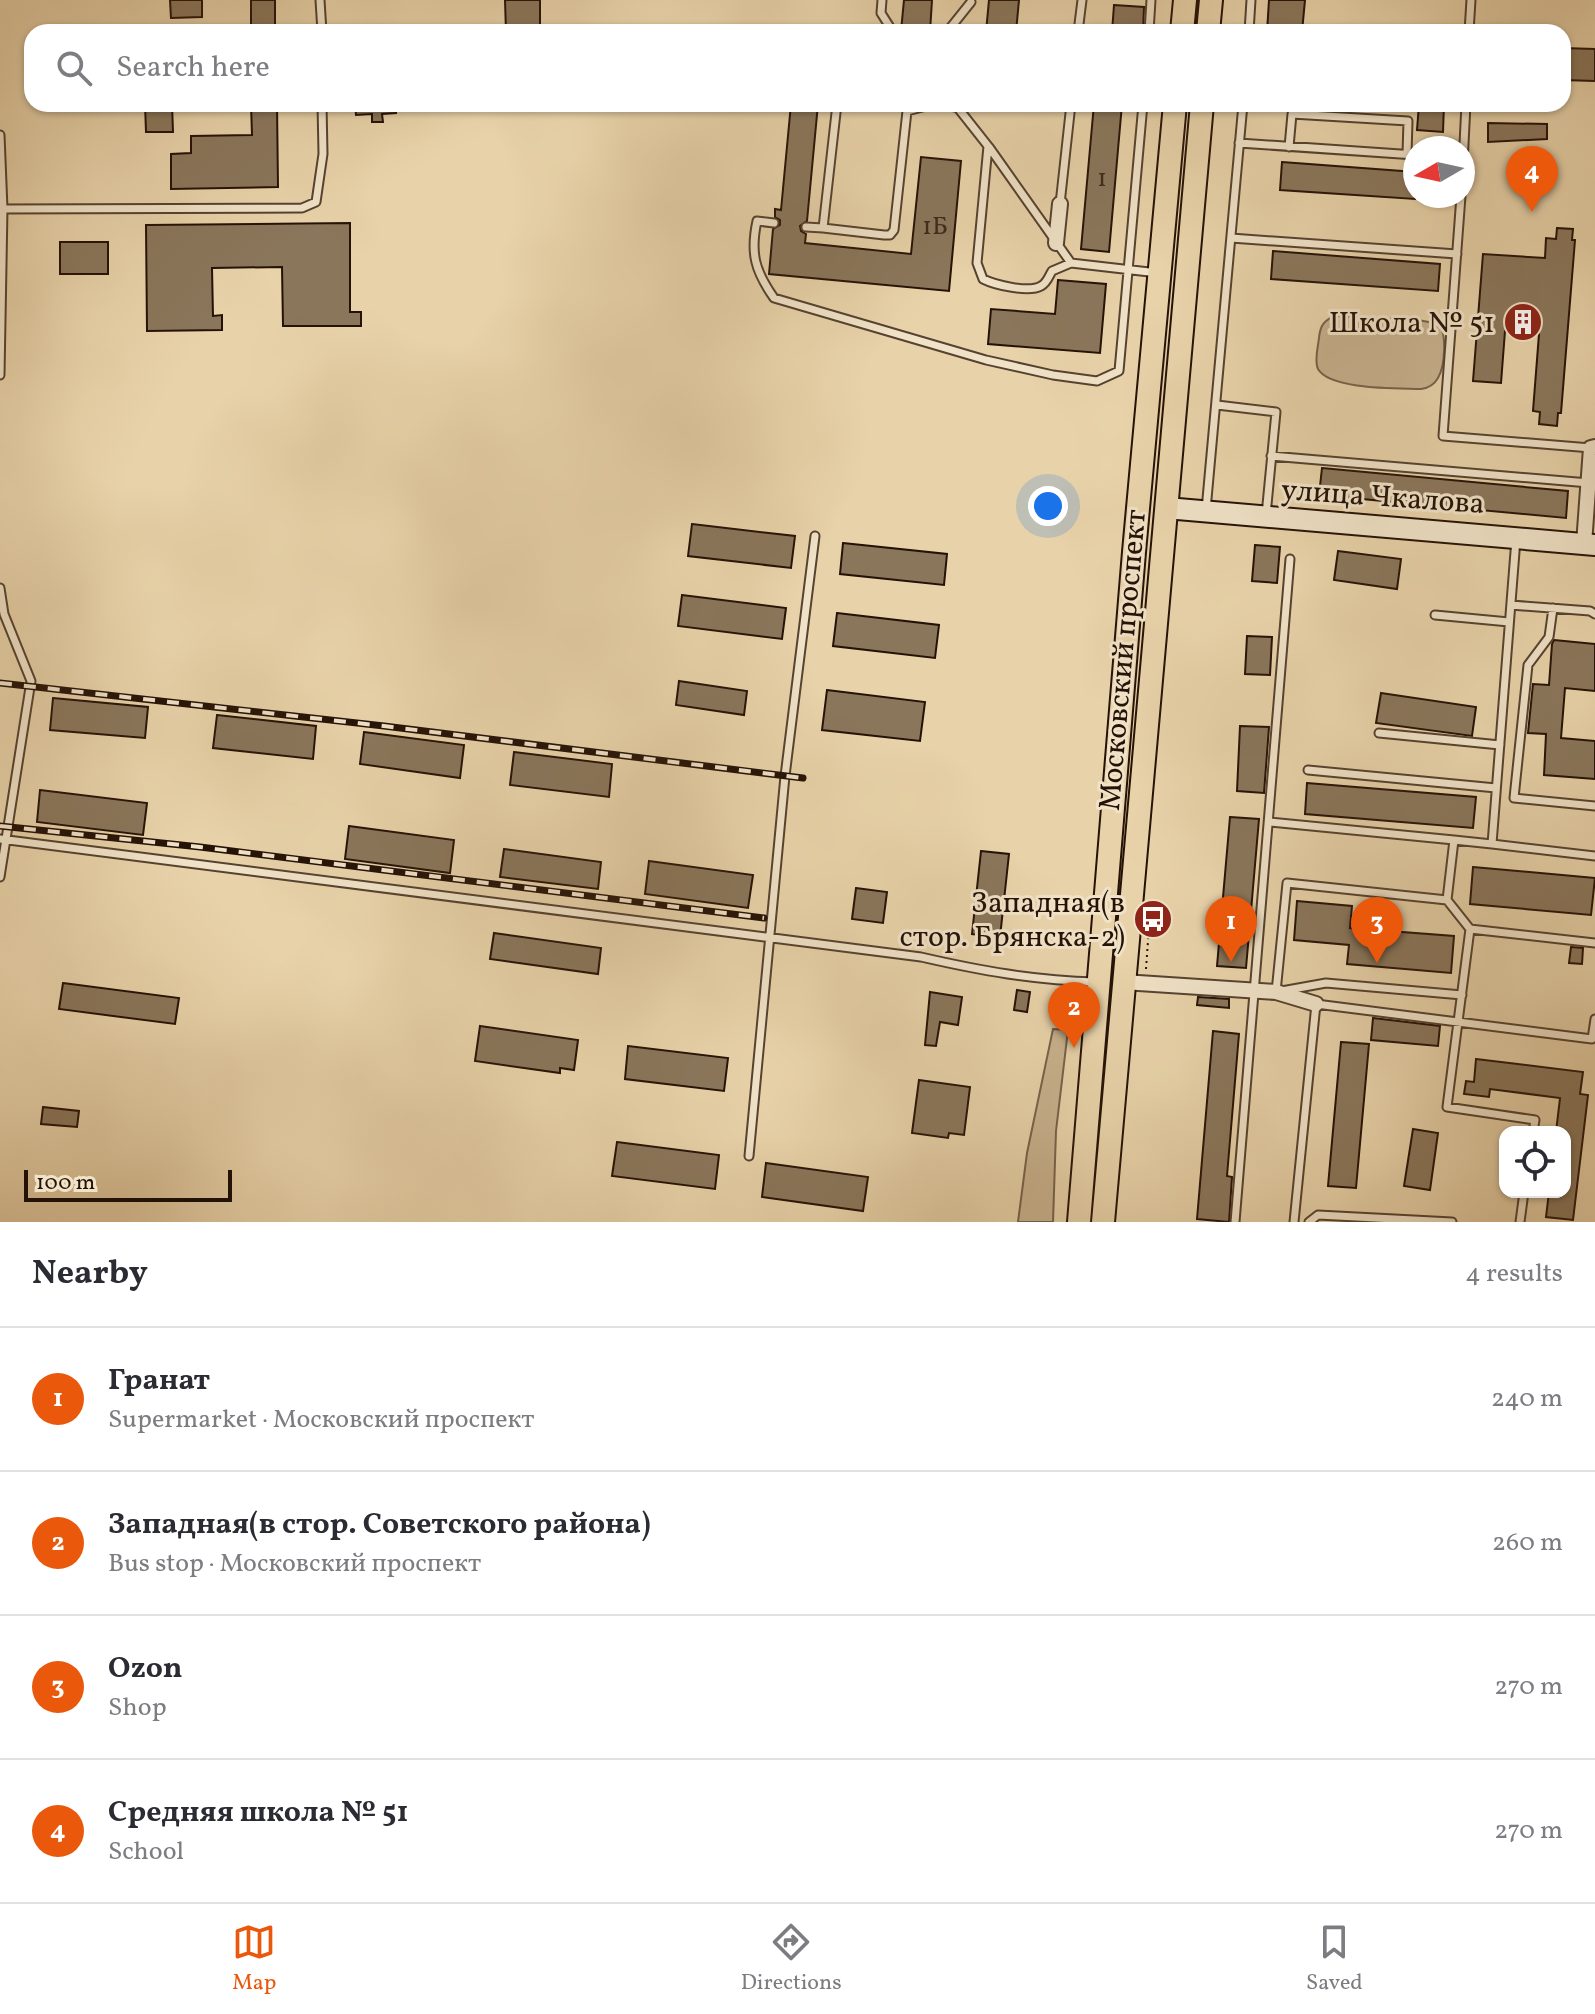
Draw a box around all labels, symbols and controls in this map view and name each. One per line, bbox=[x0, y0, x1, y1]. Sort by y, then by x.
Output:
search box bbox=[24, 24, 1571, 112]
icon: search bbox=[52, 46, 96, 90]
text: Search here bbox=[116, 47, 270, 89]
north arrow bbox=[1403, 136, 1475, 208]
pin: 4 bbox=[1506, 146, 1558, 212]
house number: 1 bbox=[1097, 161, 1107, 197]
house number: 1Б bbox=[922, 209, 948, 245]
building icon: Школа № 51 bbox=[1502, 301, 1544, 343]
place label: Школа № 51 bbox=[1329, 303, 1495, 345]
street label: улица Чкалова bbox=[1280, 470, 1486, 526]
your location bbox=[1028, 486, 1068, 526]
street label: Московский проспект bbox=[1090, 508, 1158, 812]
place label: Западная(в стор. Брянска-2) bbox=[899, 883, 1125, 959]
pin: 1 bbox=[1205, 896, 1257, 962]
pin: 3 bbox=[1351, 897, 1403, 963]
bus stop icon: Западная(в стор. Брянска-2) bbox=[1132, 898, 1174, 940]
pin: 2 bbox=[1048, 982, 1100, 1048]
map controls bbox=[1499, 1126, 1571, 1198]
button: locate bbox=[1499, 1126, 1571, 1198]
scale bar bbox=[24, 1166, 232, 1202]
text: 100 m bbox=[36, 1168, 95, 1199]
text: Nearby bbox=[32, 1251, 148, 1298]
text: 4 results bbox=[1465, 1256, 1563, 1292]
text: Гранат bbox=[108, 1360, 210, 1402]
text: 1 bbox=[53, 1381, 63, 1417]
text: 240 m bbox=[1491, 1381, 1563, 1417]
text: Supermarket · Московский проспект bbox=[108, 1402, 535, 1438]
text: Западная(в стор. Советского района) bbox=[108, 1504, 651, 1546]
text: 2 bbox=[51, 1525, 65, 1561]
text: 260 m bbox=[1492, 1525, 1563, 1561]
text: Bus stop · Московский проспект bbox=[108, 1546, 481, 1582]
text: Ozon bbox=[108, 1648, 182, 1690]
text: 3 bbox=[51, 1669, 65, 1705]
text: 270 m bbox=[1494, 1669, 1563, 1705]
text: Shop bbox=[108, 1690, 167, 1726]
text: Средняя школа № 51 bbox=[108, 1792, 409, 1834]
text: 4 bbox=[50, 1813, 66, 1849]
text: 270 m bbox=[1494, 1813, 1563, 1849]
text: School bbox=[108, 1834, 184, 1870]
tab: Map bbox=[232, 1920, 276, 1999]
tab: Directions bbox=[741, 1920, 842, 1999]
tab: Saved bbox=[1306, 1920, 1363, 1999]

